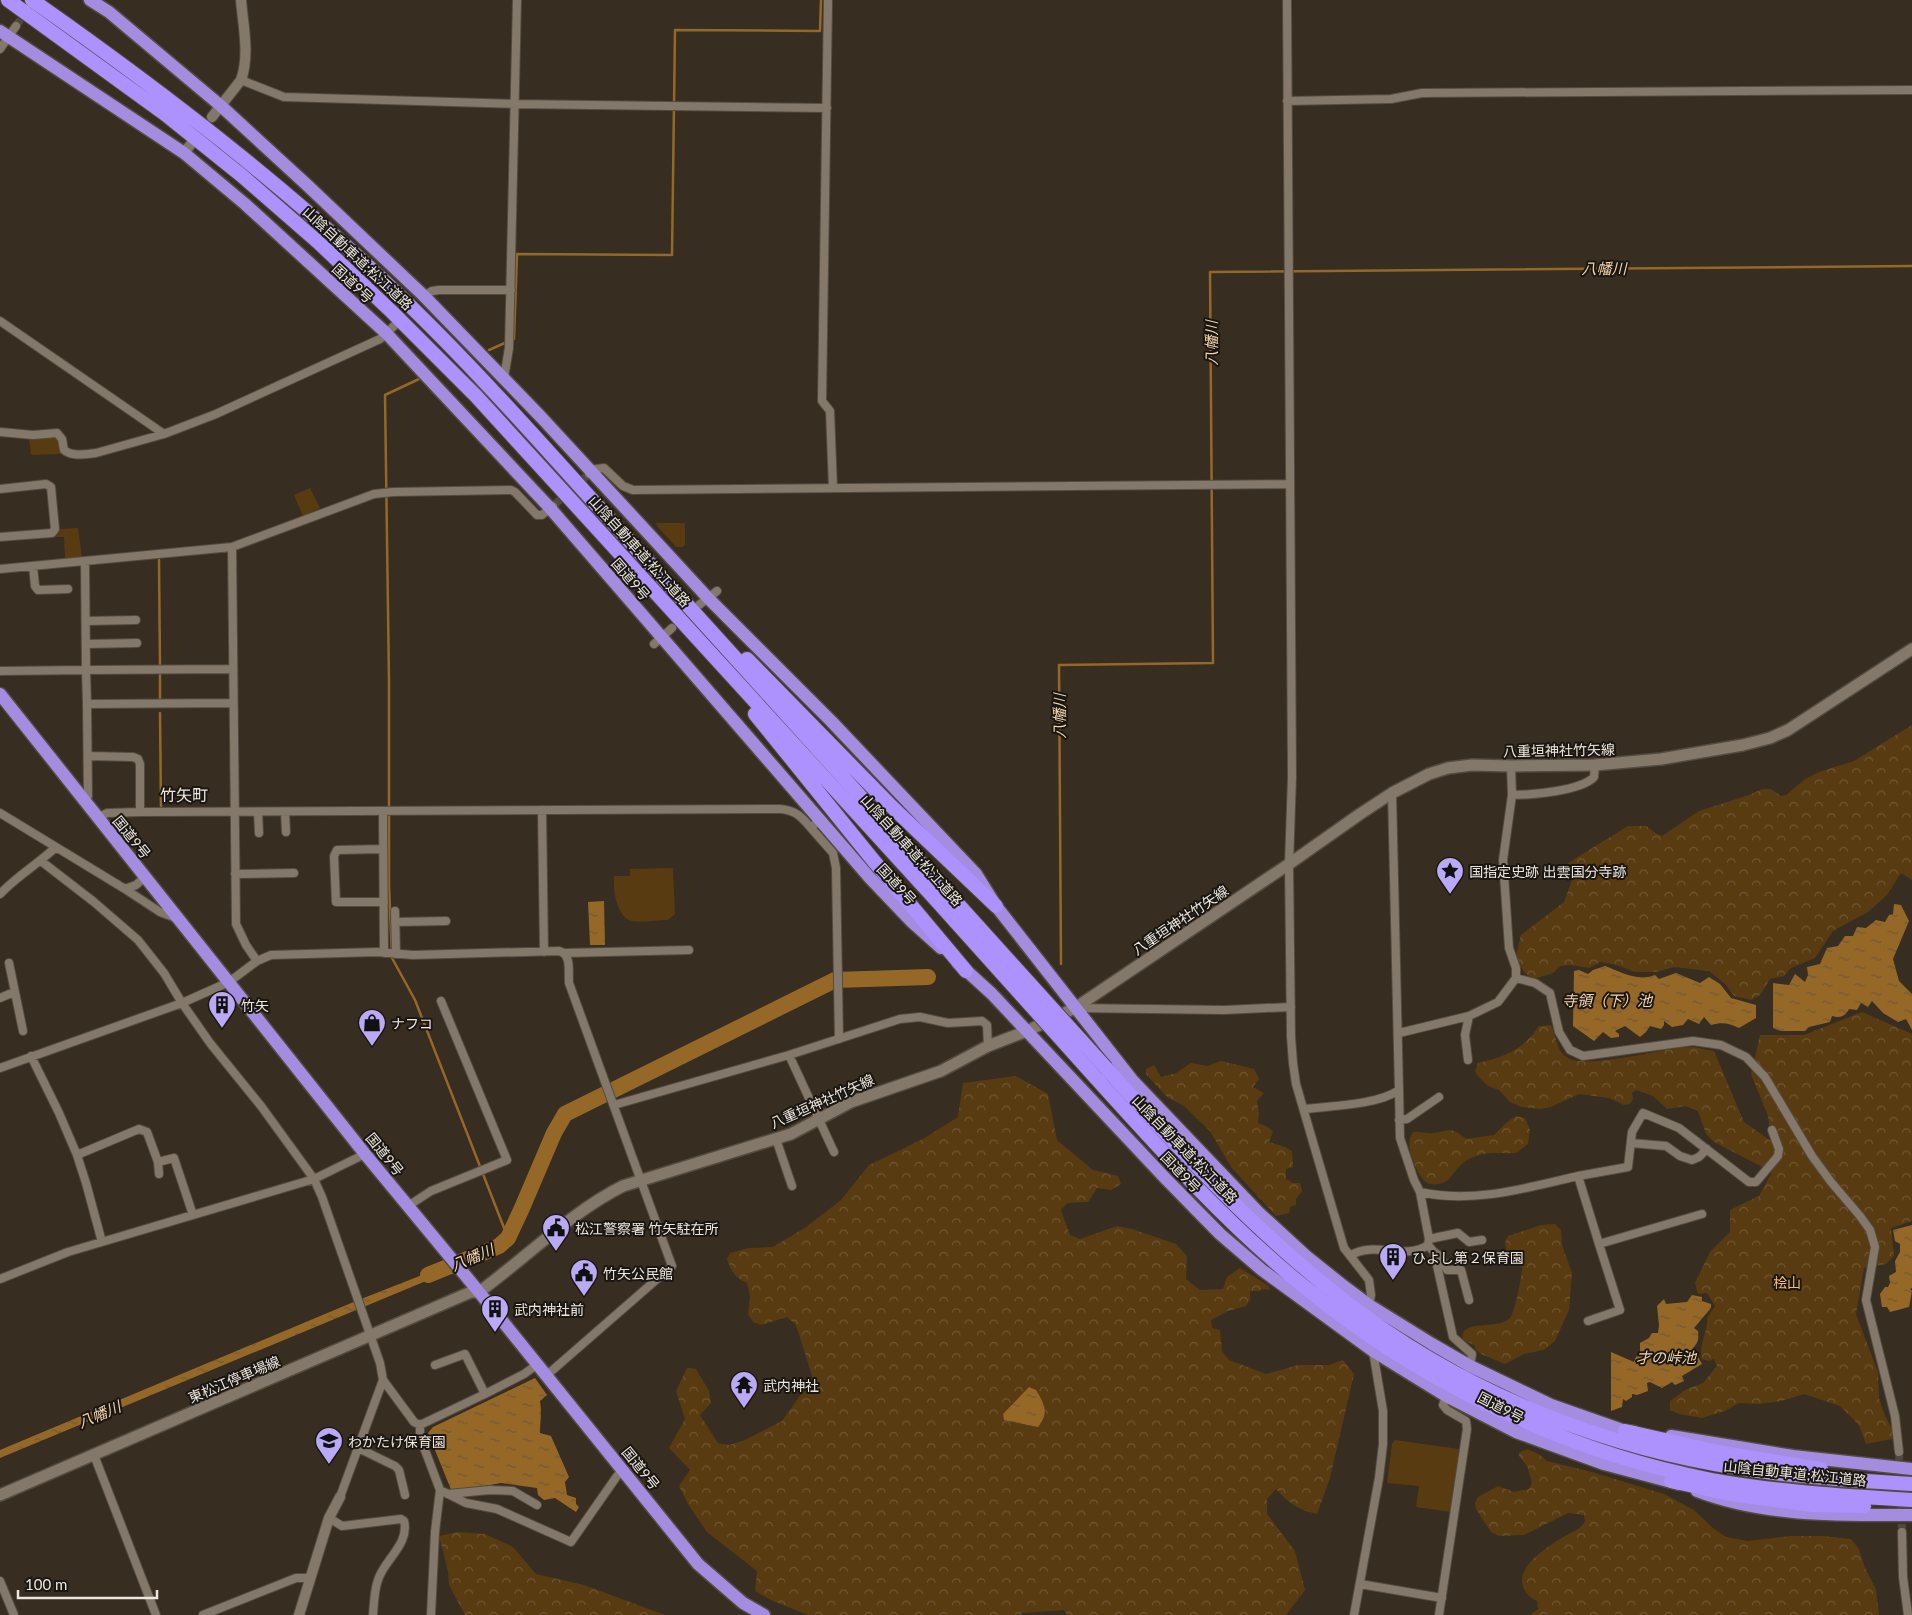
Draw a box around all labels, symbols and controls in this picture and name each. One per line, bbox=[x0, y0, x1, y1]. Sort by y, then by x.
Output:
street label: 山陰自動車道;松江道路 bbox=[300, 203, 416, 313]
water label: 八幡川 bbox=[1581, 259, 1628, 277]
street label: 国道9号 bbox=[329, 260, 377, 306]
water label: 八幡川 bbox=[1202, 319, 1220, 366]
street label: 山陰自動車道;松江道路 bbox=[586, 492, 694, 610]
street label: 国道9号 bbox=[608, 555, 654, 603]
water label: 八幡川 bbox=[1050, 692, 1068, 739]
street label: 八重垣神社竹矢線 bbox=[1503, 741, 1615, 759]
district label: 竹矢町 bbox=[160, 785, 208, 804]
street label: 山陰自動車道;松江道路 bbox=[858, 791, 966, 909]
street label: 国道9号 bbox=[110, 812, 154, 862]
place icon: 国指定史跡 出雲国分寺跡 bbox=[1435, 856, 1465, 895]
street label: 国道9号 bbox=[874, 860, 920, 908]
place label: 国指定史跡 出雲国分寺跡 bbox=[1469, 863, 1627, 880]
street label: 八重垣神社竹矢線 bbox=[1129, 882, 1231, 958]
building icon: 竹矢 bbox=[207, 990, 237, 1029]
water label: 寺領（下）池 bbox=[1562, 991, 1654, 1009]
place label: 竹矢 bbox=[241, 997, 269, 1014]
shop icon: ナフコ bbox=[357, 1008, 387, 1047]
place label: ナフコ bbox=[391, 1015, 433, 1032]
street label: 八重垣神社竹矢線 bbox=[767, 1070, 877, 1132]
street label: 山陰自動車道;松江道路 bbox=[1129, 1091, 1241, 1207]
street label: 国道9号 bbox=[363, 1129, 407, 1179]
street label: 国道9号 bbox=[1157, 1148, 1205, 1196]
public building icon: 松江警察署 竹矢駐在所 bbox=[541, 1213, 571, 1252]
place label: 松江警察署 竹矢駐在所 bbox=[575, 1220, 719, 1237]
water label: 八幡川 bbox=[448, 1239, 498, 1274]
building icon: ひよし第２保育園 bbox=[1378, 1242, 1408, 1281]
place label: ひよし第２保育園 bbox=[1412, 1249, 1524, 1266]
public building icon: 竹矢公民館 bbox=[569, 1258, 599, 1297]
place label: 竹矢公民館 bbox=[603, 1265, 673, 1282]
park label: 桧山 bbox=[1773, 1274, 1801, 1291]
building icon: 武内神社前 bbox=[480, 1294, 510, 1333]
place label: 武内神社前 bbox=[514, 1301, 584, 1318]
water label: 才の峠池 bbox=[1636, 1348, 1698, 1366]
street label: 東松江停車場線 bbox=[186, 1352, 282, 1406]
temple icon: 武内神社 bbox=[729, 1370, 759, 1409]
place label: 武内神社 bbox=[763, 1377, 819, 1394]
street label: 国道9号 bbox=[1475, 1388, 1527, 1426]
water label: 八幡川 bbox=[75, 1396, 125, 1431]
school or university icon: わかたけ保育園 bbox=[314, 1426, 344, 1465]
place label: わかたけ保育園 bbox=[348, 1433, 446, 1450]
street label: 国道9号 bbox=[619, 1443, 663, 1493]
street label: 山陰自動車道;松江道路 bbox=[1723, 1457, 1867, 1489]
scale bar bbox=[18, 1568, 156, 1600]
text: 100 m bbox=[25, 1575, 67, 1593]

